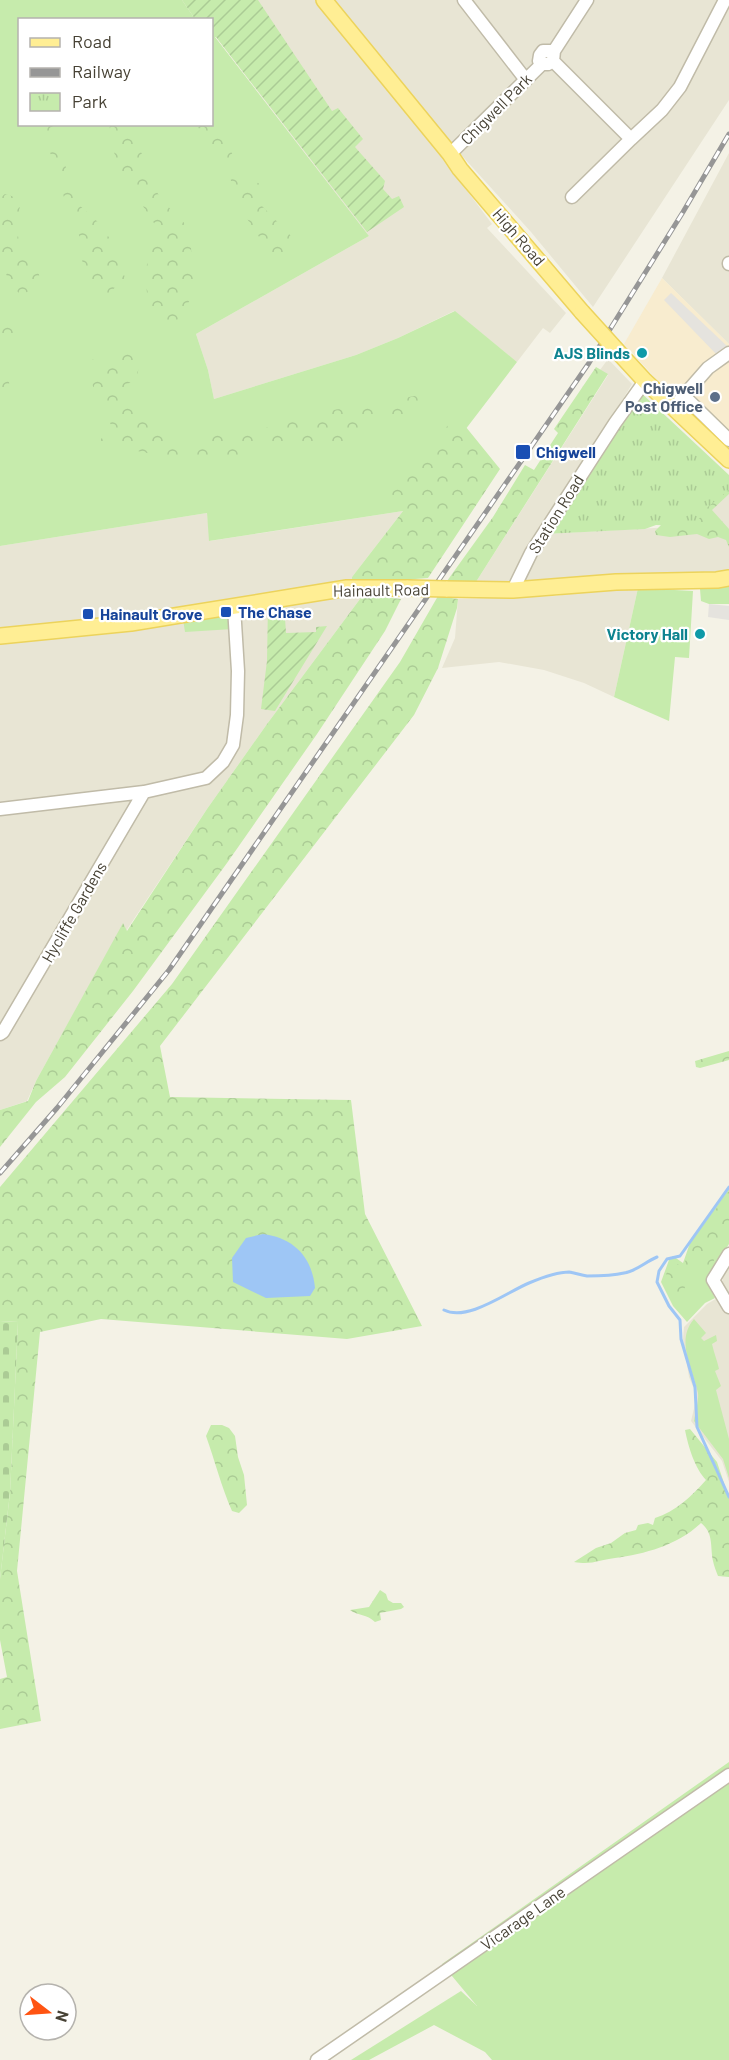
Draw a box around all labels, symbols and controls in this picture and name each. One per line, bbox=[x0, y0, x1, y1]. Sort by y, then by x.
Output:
legend bbox=[18, 18, 213, 126]
text: Road bbox=[72, 30, 112, 52]
text: Railway bbox=[72, 60, 131, 82]
street label: Chigwell Park bbox=[456, 69, 535, 148]
text: Park bbox=[72, 90, 107, 112]
street label: High Road bbox=[489, 204, 550, 269]
place label: AJS Blinds bbox=[554, 343, 630, 362]
marker: AJS Blinds bbox=[635, 346, 649, 360]
place label: Chigwell Post Office bbox=[625, 378, 703, 415]
marker: Chigwell Post Office bbox=[708, 390, 722, 404]
place label: Chigwell bbox=[536, 442, 596, 461]
marker: Chigwell bbox=[514, 443, 532, 461]
street label: Station Road bbox=[524, 471, 587, 557]
street label: Hainault Road bbox=[333, 579, 429, 600]
place label: The Chase bbox=[238, 602, 312, 621]
place label: Hainault Grove bbox=[100, 604, 203, 623]
marker: The Chase bbox=[219, 605, 233, 619]
marker: Hainault Grove bbox=[81, 607, 95, 621]
place label: Victory Hall bbox=[607, 624, 688, 643]
marker: Victory Hall bbox=[693, 627, 707, 641]
street label: Hycliffe Gardens bbox=[37, 858, 110, 966]
street label: Vicarage Lane bbox=[477, 1882, 569, 1954]
north arrow bbox=[18, 1982, 78, 2042]
text: N bbox=[52, 2009, 73, 2024]

